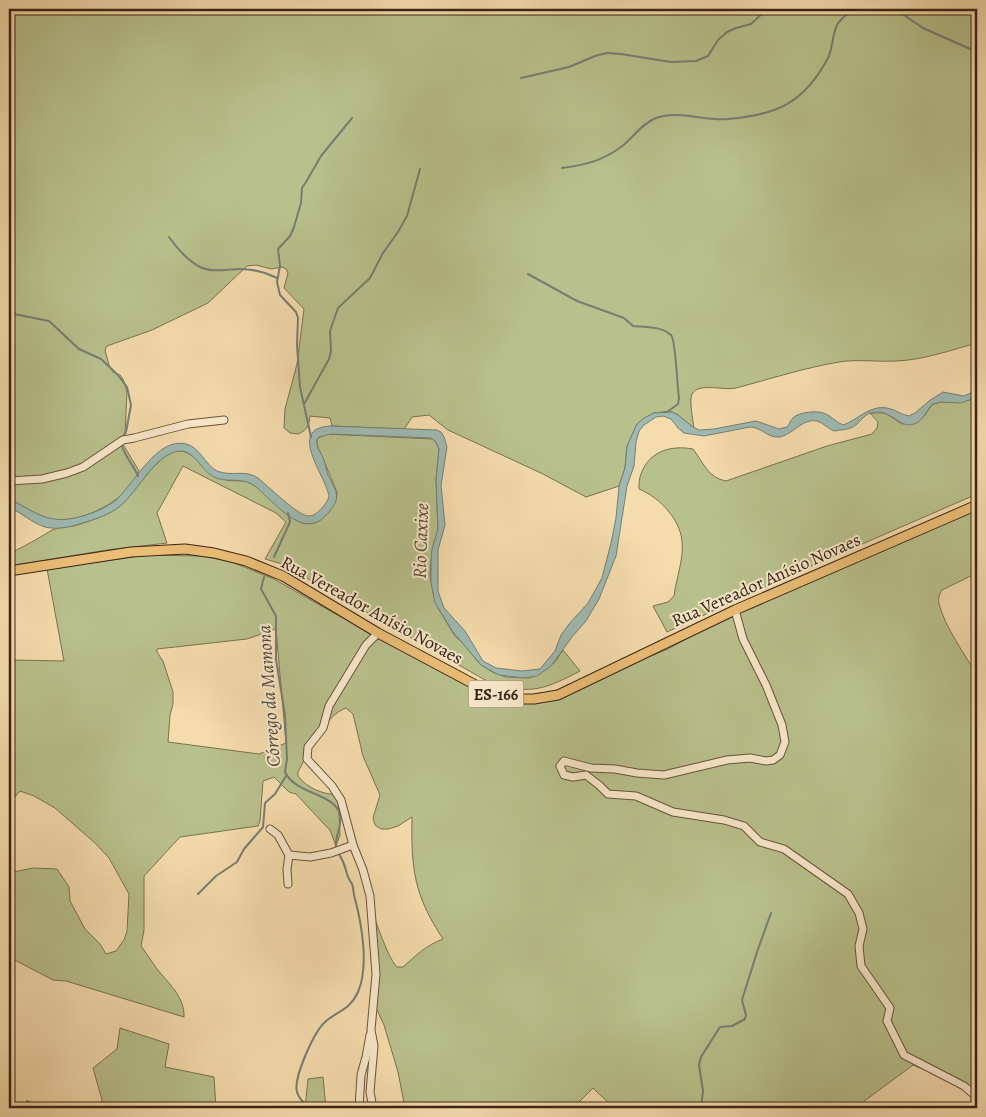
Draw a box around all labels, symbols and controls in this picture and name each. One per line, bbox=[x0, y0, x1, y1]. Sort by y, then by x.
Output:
water label: Rio Caxixe bbox=[407, 503, 435, 579]
street label: Rua Vereador Anísio Novaes bbox=[668, 527, 864, 633]
street label: Rua Vereador Anísio Novaes bbox=[277, 550, 467, 670]
water label: Córrego da Mamona bbox=[251, 624, 287, 768]
road number: ES-166 bbox=[468, 681, 524, 708]

